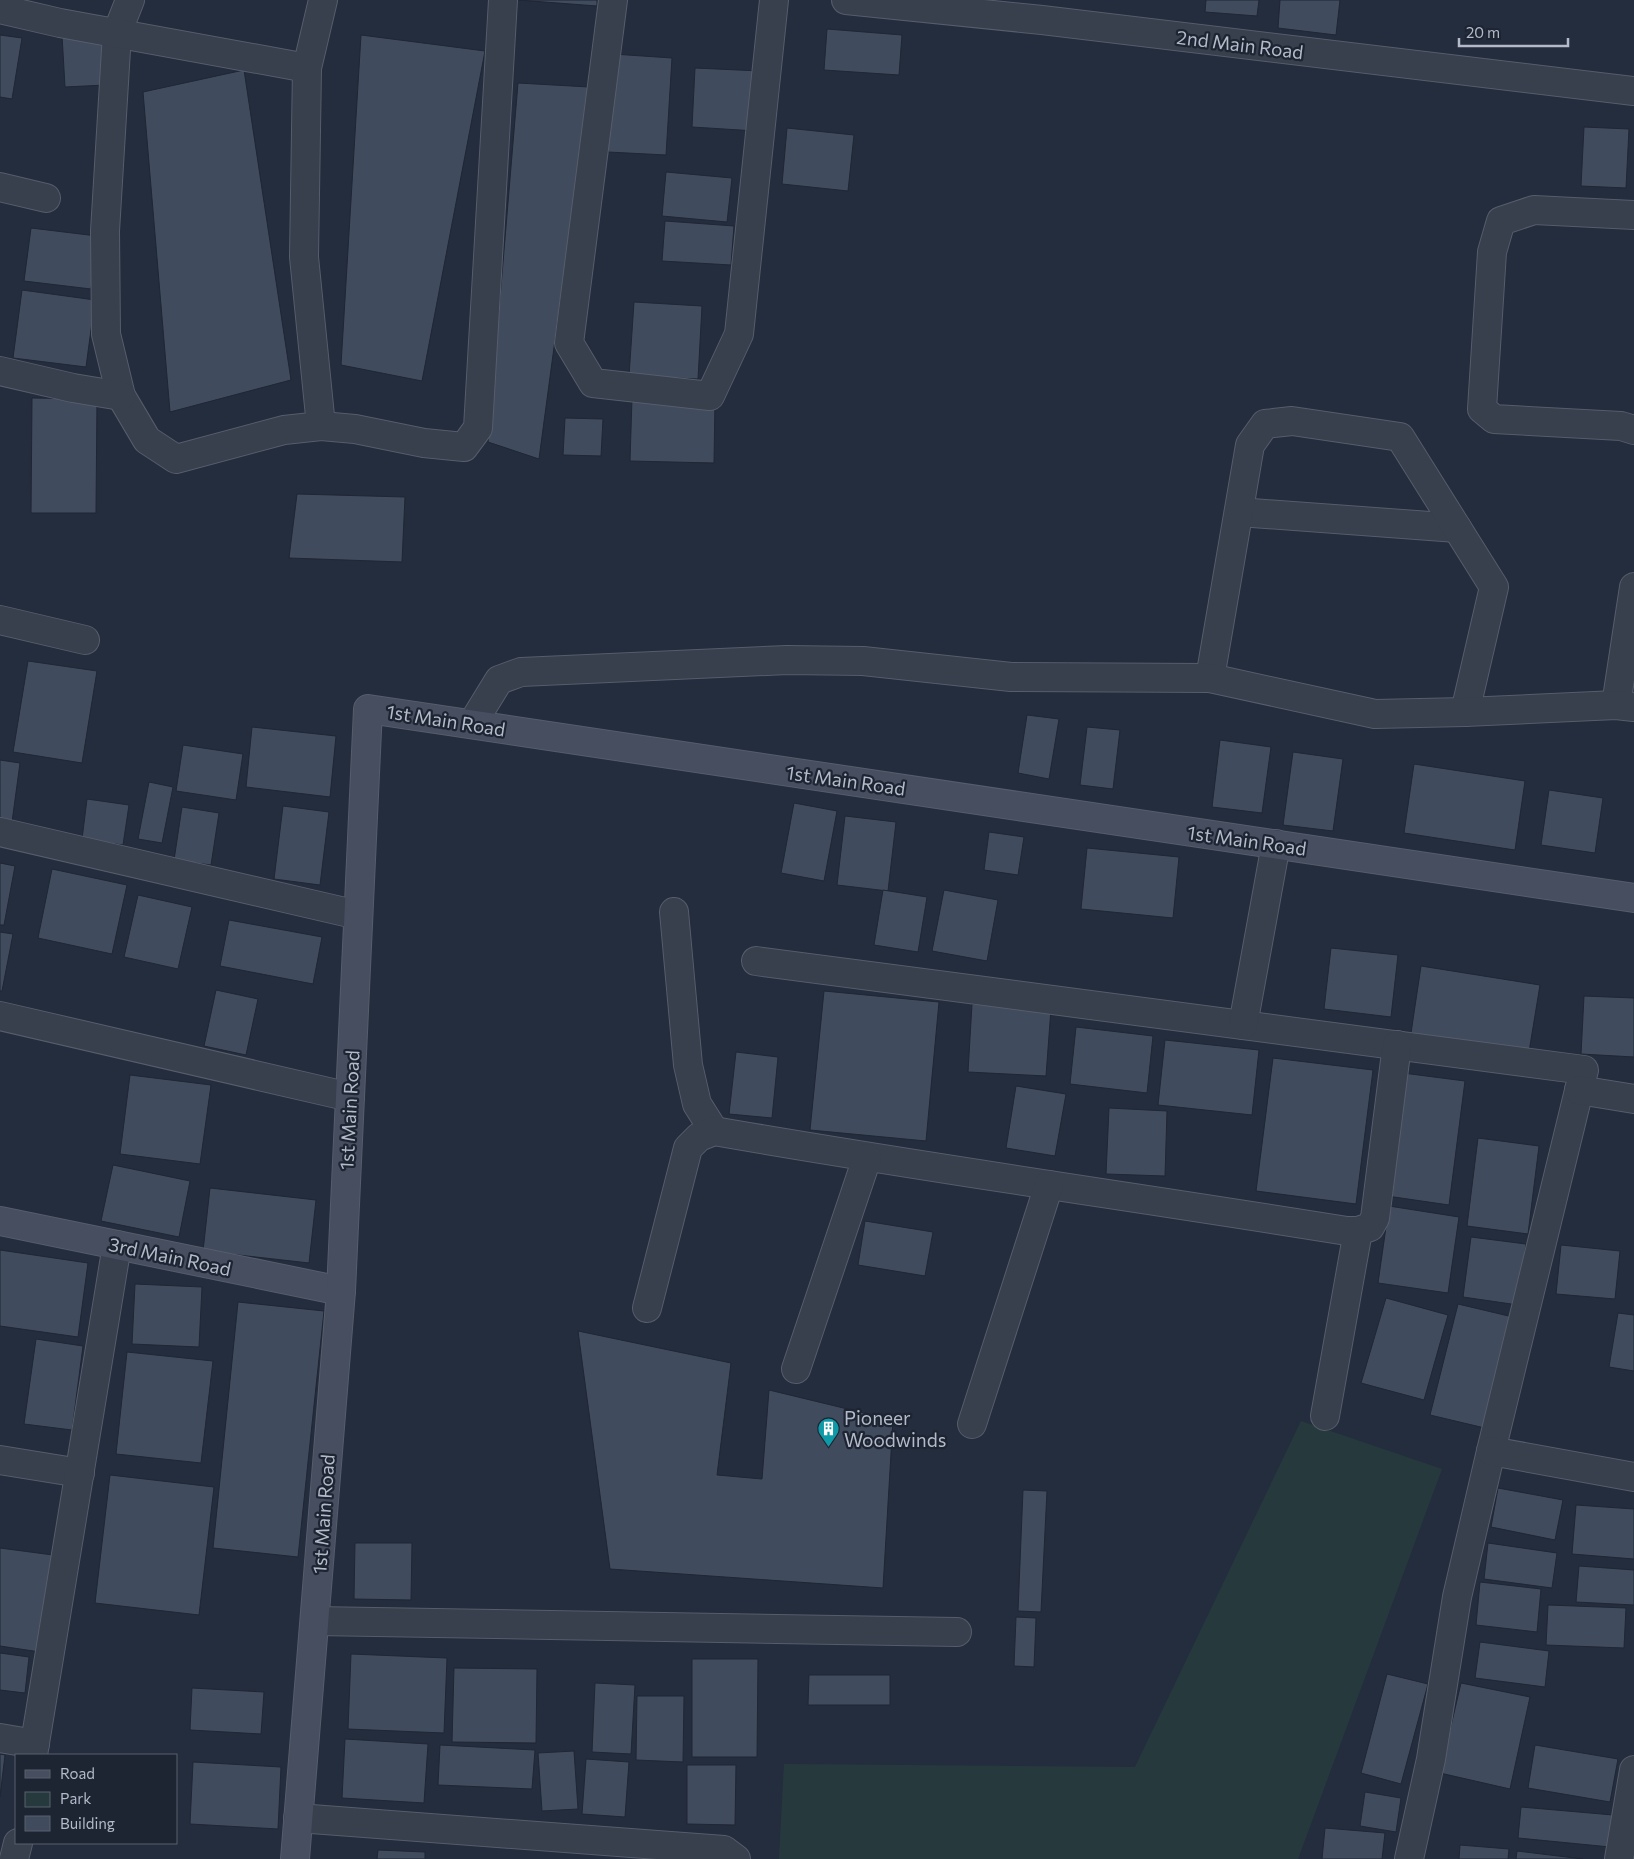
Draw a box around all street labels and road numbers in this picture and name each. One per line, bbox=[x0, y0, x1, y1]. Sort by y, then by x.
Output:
street label: 2nd Main Road bbox=[1175, 25, 1305, 63]
street label: 1st Main Road bbox=[385, 699, 507, 741]
street label: 1st Main Road bbox=[785, 760, 907, 800]
street label: 1st Main Road bbox=[1186, 820, 1308, 860]
street label: 1st Main Road bbox=[334, 1050, 364, 1170]
street label: 3rd Main Road bbox=[107, 1232, 233, 1280]
street label: 1st Main Road bbox=[307, 1453, 339, 1575]

